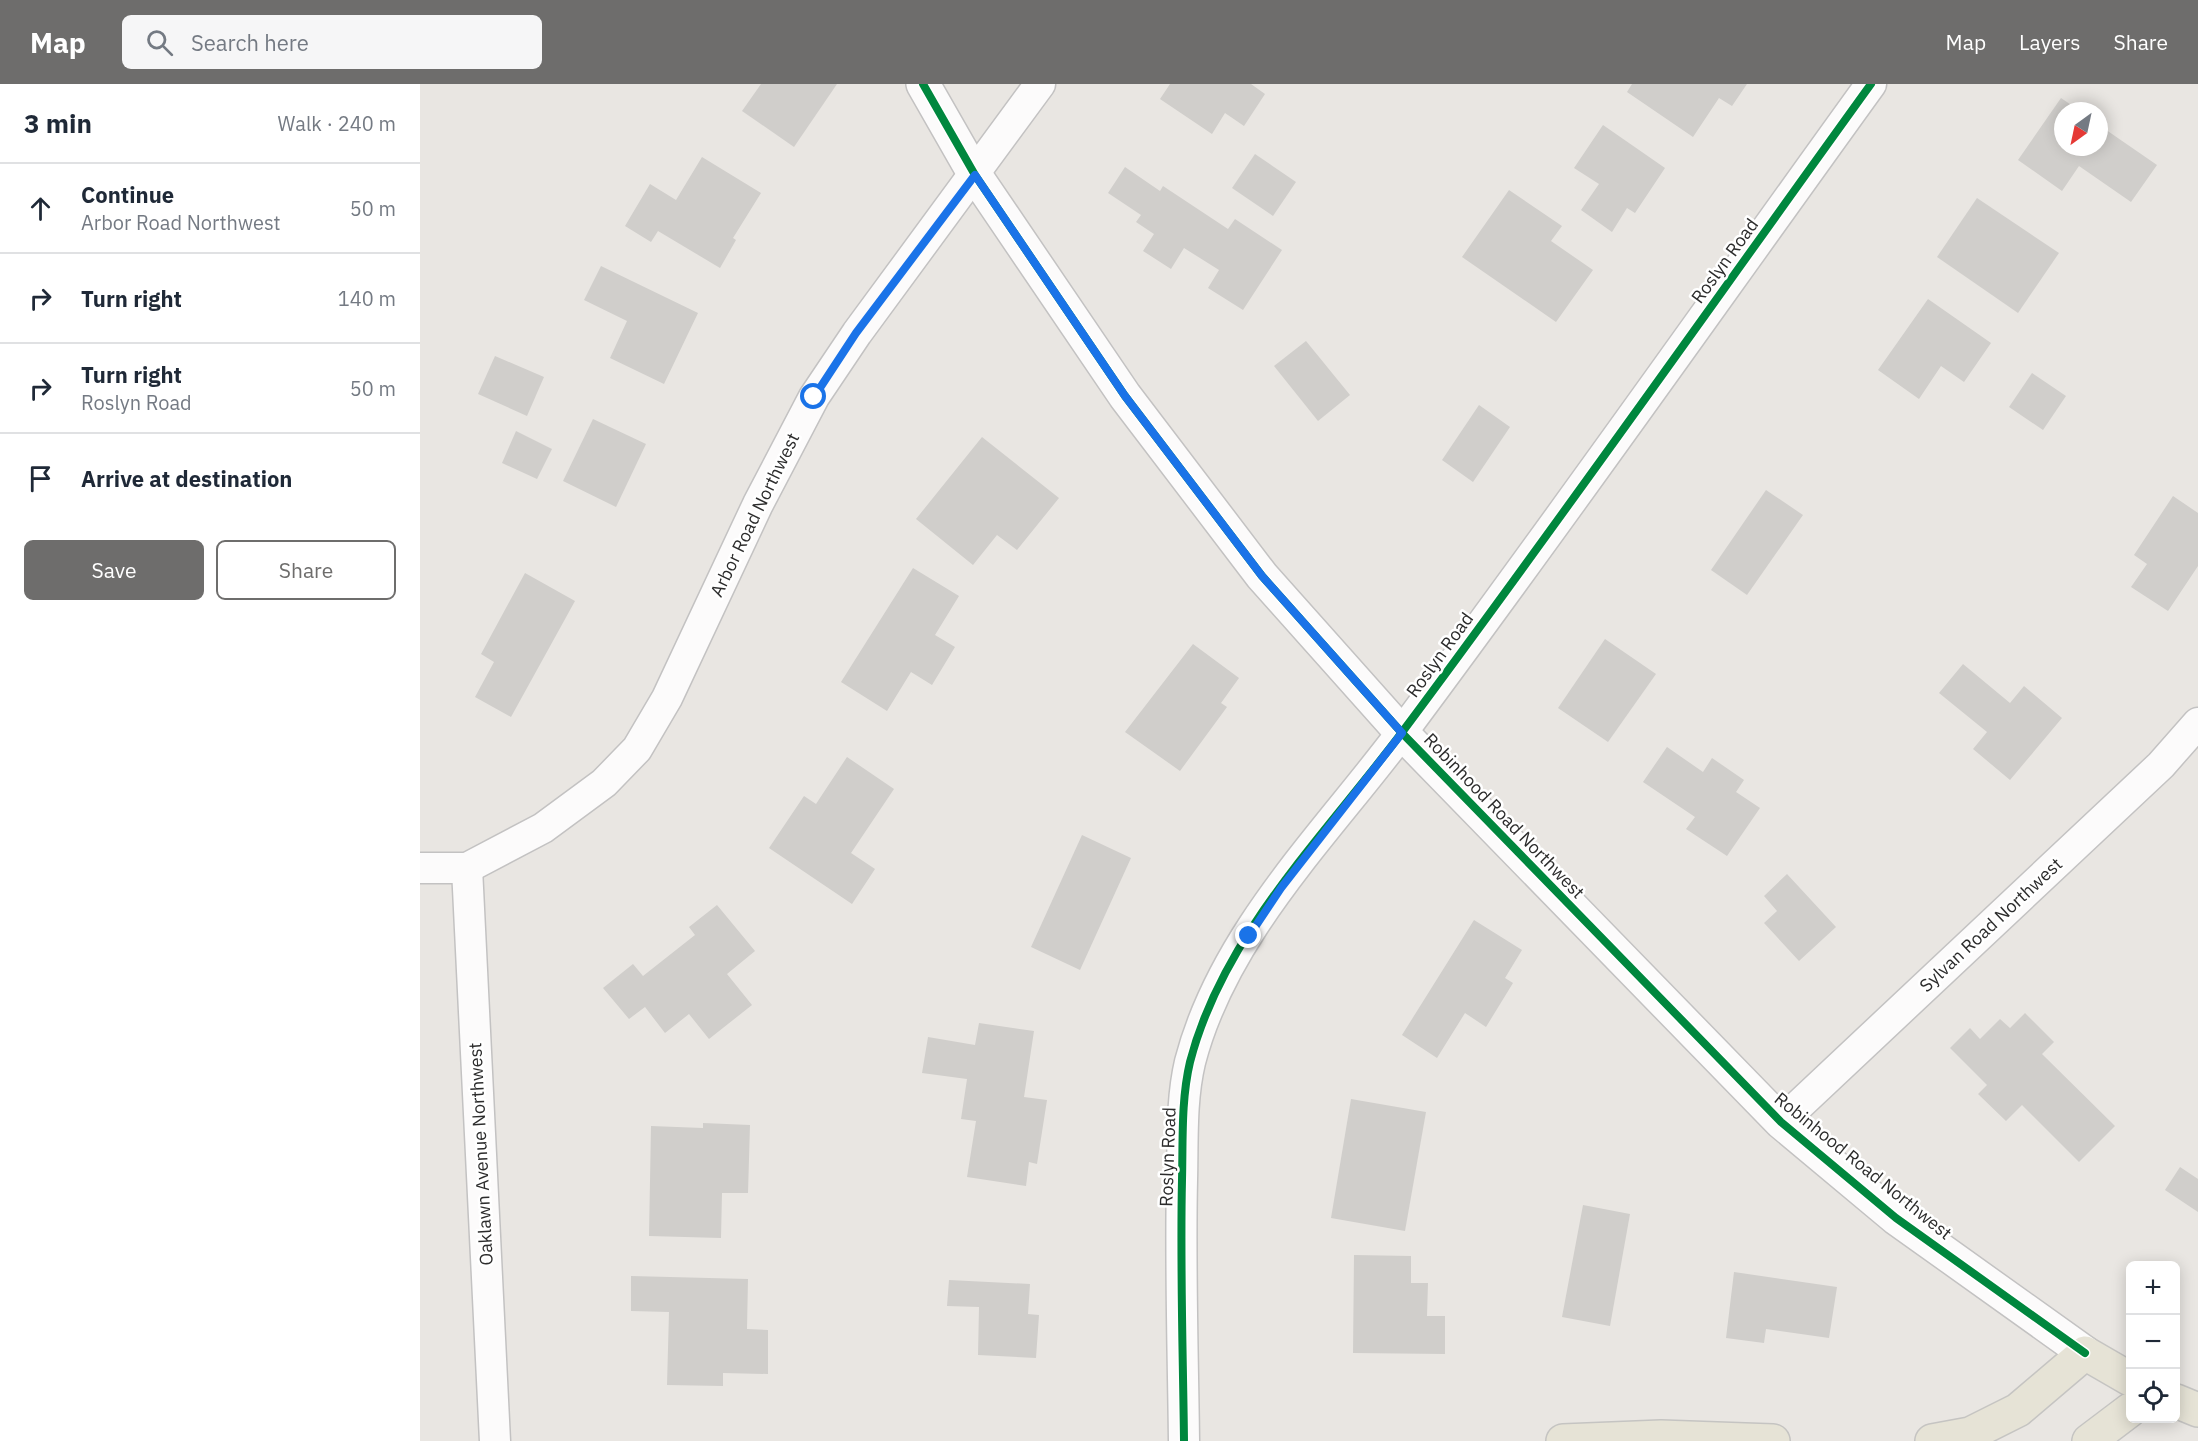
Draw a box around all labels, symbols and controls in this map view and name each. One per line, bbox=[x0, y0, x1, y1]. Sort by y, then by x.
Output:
search box bbox=[122, 15, 542, 69]
text: Map bbox=[30, 24, 86, 61]
icon: search bbox=[143, 26, 176, 59]
text: Search here bbox=[191, 28, 309, 57]
text: Map bbox=[1946, 28, 1986, 56]
text: Layers bbox=[2019, 28, 2081, 56]
text: Share bbox=[2114, 28, 2168, 56]
north arrow bbox=[2054, 102, 2108, 156]
text: 3 min bbox=[24, 106, 92, 140]
text: Walk · 240 m bbox=[278, 110, 396, 137]
text: Continue bbox=[81, 180, 174, 209]
icon: ahead bbox=[24, 192, 57, 225]
text: 50 m bbox=[350, 195, 396, 222]
text: Arbor Road Northwest bbox=[81, 209, 281, 236]
street label: Roslyn Road bbox=[1686, 214, 1763, 308]
icon: right bbox=[24, 282, 57, 315]
text: Turn right bbox=[81, 284, 182, 313]
text: 140 m bbox=[338, 285, 396, 312]
text: Turn right bbox=[81, 360, 182, 389]
icon: right bbox=[24, 372, 57, 405]
text: 50 m bbox=[350, 375, 396, 402]
route start bbox=[800, 383, 826, 409]
text: Roslyn Road bbox=[81, 389, 192, 416]
street label: Arbor Road Northwest bbox=[705, 429, 804, 601]
icon: arrive bbox=[24, 462, 57, 495]
text: Arrive at destination bbox=[81, 464, 292, 493]
button: Save bbox=[24, 540, 204, 600]
button: Share bbox=[216, 540, 396, 600]
street label: Roslyn Road bbox=[1401, 608, 1478, 702]
street label: Robinhood Road Northwest bbox=[1419, 728, 1590, 903]
street label: Sylvan Road Northwest bbox=[1914, 852, 2067, 997]
route end bbox=[1235, 922, 1261, 948]
street label: Oaklawn Avenue Northwest bbox=[463, 1042, 498, 1266]
street label: Robinhood Road Northwest bbox=[1770, 1087, 1957, 1244]
street label: Roslyn Road bbox=[1154, 1107, 1181, 1207]
map controls bbox=[2126, 1261, 2180, 1423]
button: + bbox=[2126, 1261, 2180, 1315]
button: − bbox=[2126, 1315, 2180, 1369]
button: locate bbox=[2126, 1369, 2180, 1423]

